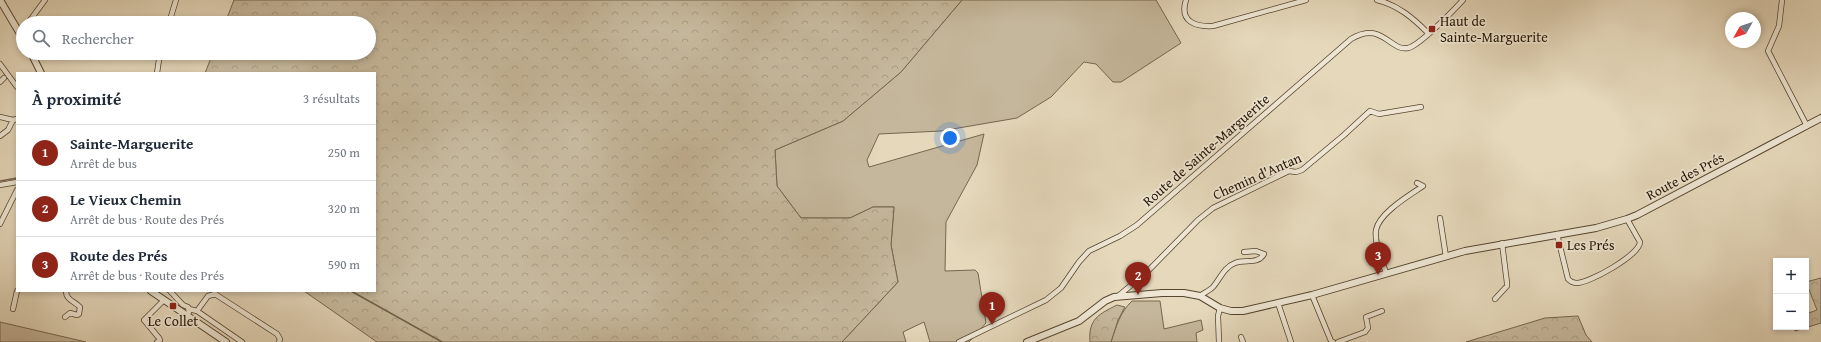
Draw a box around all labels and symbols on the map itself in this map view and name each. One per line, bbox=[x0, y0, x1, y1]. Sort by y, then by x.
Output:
place label: Haut de Sainte-Marguerite bbox=[1440, 11, 1548, 47]
north arrow bbox=[1725, 12, 1761, 48]
marker: Haut de Sainte-Marguerite bbox=[1427, 24, 1437, 34]
street label: Route de Sainte-Marguerite bbox=[1138, 89, 1274, 211]
your location bbox=[940, 128, 960, 148]
street label: Chemin d'Antan bbox=[1209, 147, 1305, 204]
street label: Route des Prés bbox=[1643, 147, 1727, 205]
place label: Les Prés bbox=[1567, 235, 1614, 255]
marker: Les Prés bbox=[1554, 240, 1564, 250]
pin: 3 bbox=[1365, 242, 1391, 275]
pin: 2 bbox=[1125, 262, 1151, 295]
pin: 1 bbox=[979, 292, 1005, 325]
marker: Le Collet bbox=[168, 301, 178, 311]
place label: Le Collet bbox=[148, 311, 198, 331]

